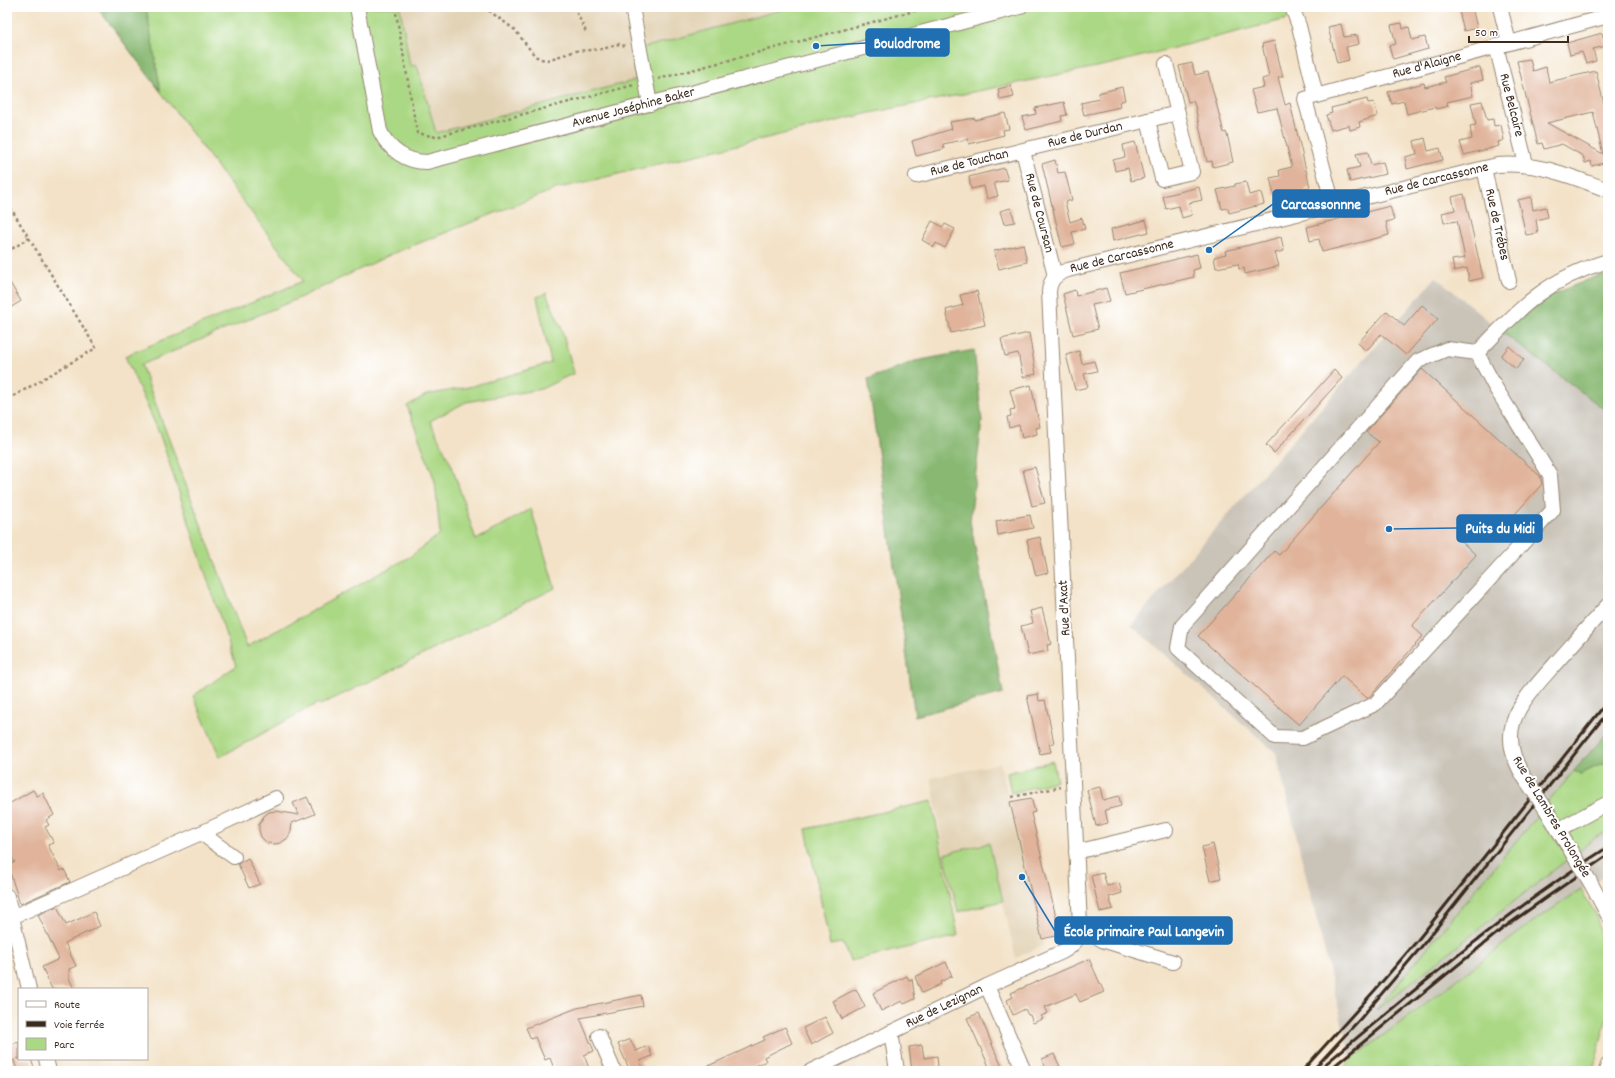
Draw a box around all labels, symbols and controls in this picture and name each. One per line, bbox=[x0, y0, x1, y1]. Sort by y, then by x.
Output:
scale bar bbox=[1469, 18, 1568, 44]
text: 50 m bbox=[1475, 25, 1498, 42]
callout: Boulodrome bbox=[866, 29, 949, 56]
text: Boulodrome bbox=[874, 34, 941, 56]
street label: Rue d'Alaigne bbox=[1390, 47, 1464, 85]
street label: Rue Belcaire bbox=[1493, 71, 1529, 139]
street label: Avenue Joséphine Baker bbox=[570, 82, 698, 134]
street label: Rue de Durdan bbox=[1046, 116, 1125, 154]
street label: Rue de Touchan bbox=[928, 144, 1011, 182]
street label: Rue de Carcassonne bbox=[1383, 157, 1491, 202]
street label: Rue de Coursan bbox=[1019, 171, 1059, 255]
street label: Rue de Trébes bbox=[1479, 187, 1514, 263]
callout: Carcassonnne bbox=[1273, 190, 1369, 217]
text: Carcassonnne bbox=[1281, 195, 1361, 217]
street label: Rue de Carcassonne bbox=[1068, 234, 1176, 279]
callout: Puits du Midi bbox=[1457, 515, 1542, 542]
text: Puits du Midi bbox=[1465, 519, 1535, 541]
street label: Rue d'Axat bbox=[1054, 579, 1076, 637]
street label: Rue de Lambres Prolongée bbox=[1507, 752, 1595, 882]
callout: École primaire Paul Langevin bbox=[1055, 917, 1232, 944]
text: École primaire Paul Langevin bbox=[1064, 922, 1224, 944]
street label: Rue de Lezignan bbox=[902, 979, 986, 1034]
legend bbox=[18, 988, 148, 1060]
text: Route bbox=[54, 997, 80, 1014]
text: Voie ferrée bbox=[54, 1017, 104, 1034]
text: Parc bbox=[54, 1037, 75, 1054]

